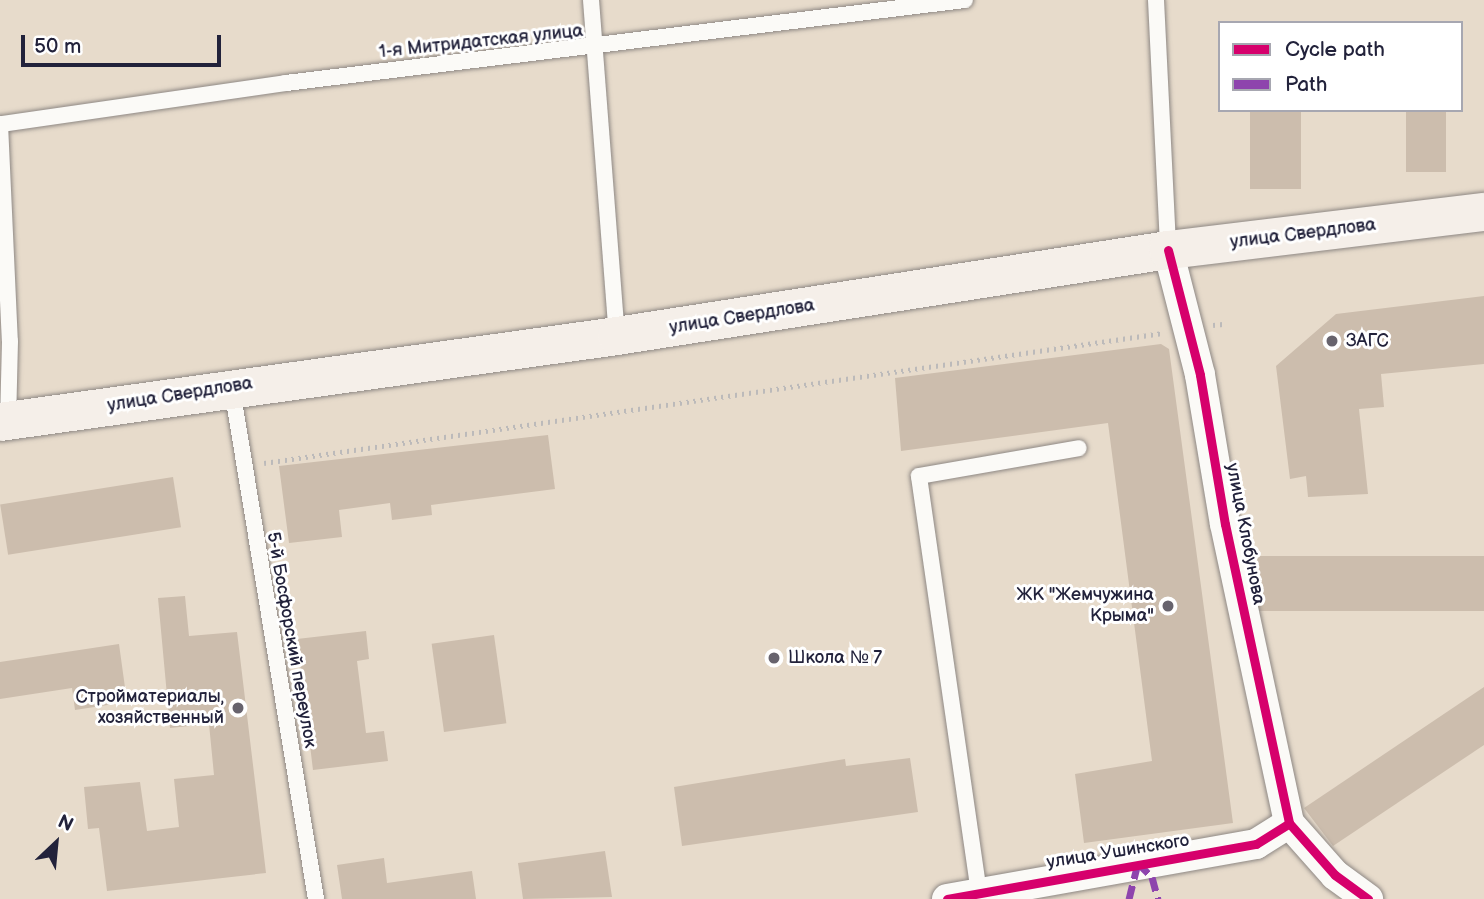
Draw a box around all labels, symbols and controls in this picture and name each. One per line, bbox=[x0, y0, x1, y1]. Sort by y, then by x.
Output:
scale bar bbox=[24, 21, 224, 65]
street label: 1-я Митридатская улица bbox=[378, 21, 584, 63]
legend bbox=[1218, 21, 1463, 112]
text: 50 m bbox=[34, 34, 81, 59]
text: Cycle path bbox=[1285, 37, 1385, 62]
text: Path bbox=[1285, 72, 1327, 97]
street label: улица Свердлова bbox=[1229, 214, 1377, 254]
street label: улица Свердлова bbox=[668, 295, 816, 339]
place label: ЗАГС bbox=[1346, 330, 1389, 352]
marker: ЗАГС bbox=[1324, 333, 1340, 349]
street label: улица Свердлова bbox=[106, 373, 254, 417]
street label: улица Клобунова bbox=[1221, 461, 1269, 607]
street label: 5-й Босфорский переулок bbox=[261, 530, 321, 750]
place label: ЖК "Жемчужина Крыма" bbox=[1016, 585, 1154, 628]
marker: ЖК "Жемчужина Крыма" bbox=[1160, 598, 1176, 614]
place label: Школа № 7 bbox=[788, 647, 883, 669]
marker: Школа № 7 bbox=[766, 650, 782, 666]
place label: Стройматериалы, хозяйственный bbox=[75, 687, 224, 730]
marker: Стройматериалы, хозяйственный bbox=[230, 700, 246, 716]
north arrow bbox=[21, 808, 91, 878]
text: N bbox=[54, 810, 77, 837]
street label: улица Ушинского bbox=[1045, 830, 1191, 874]

